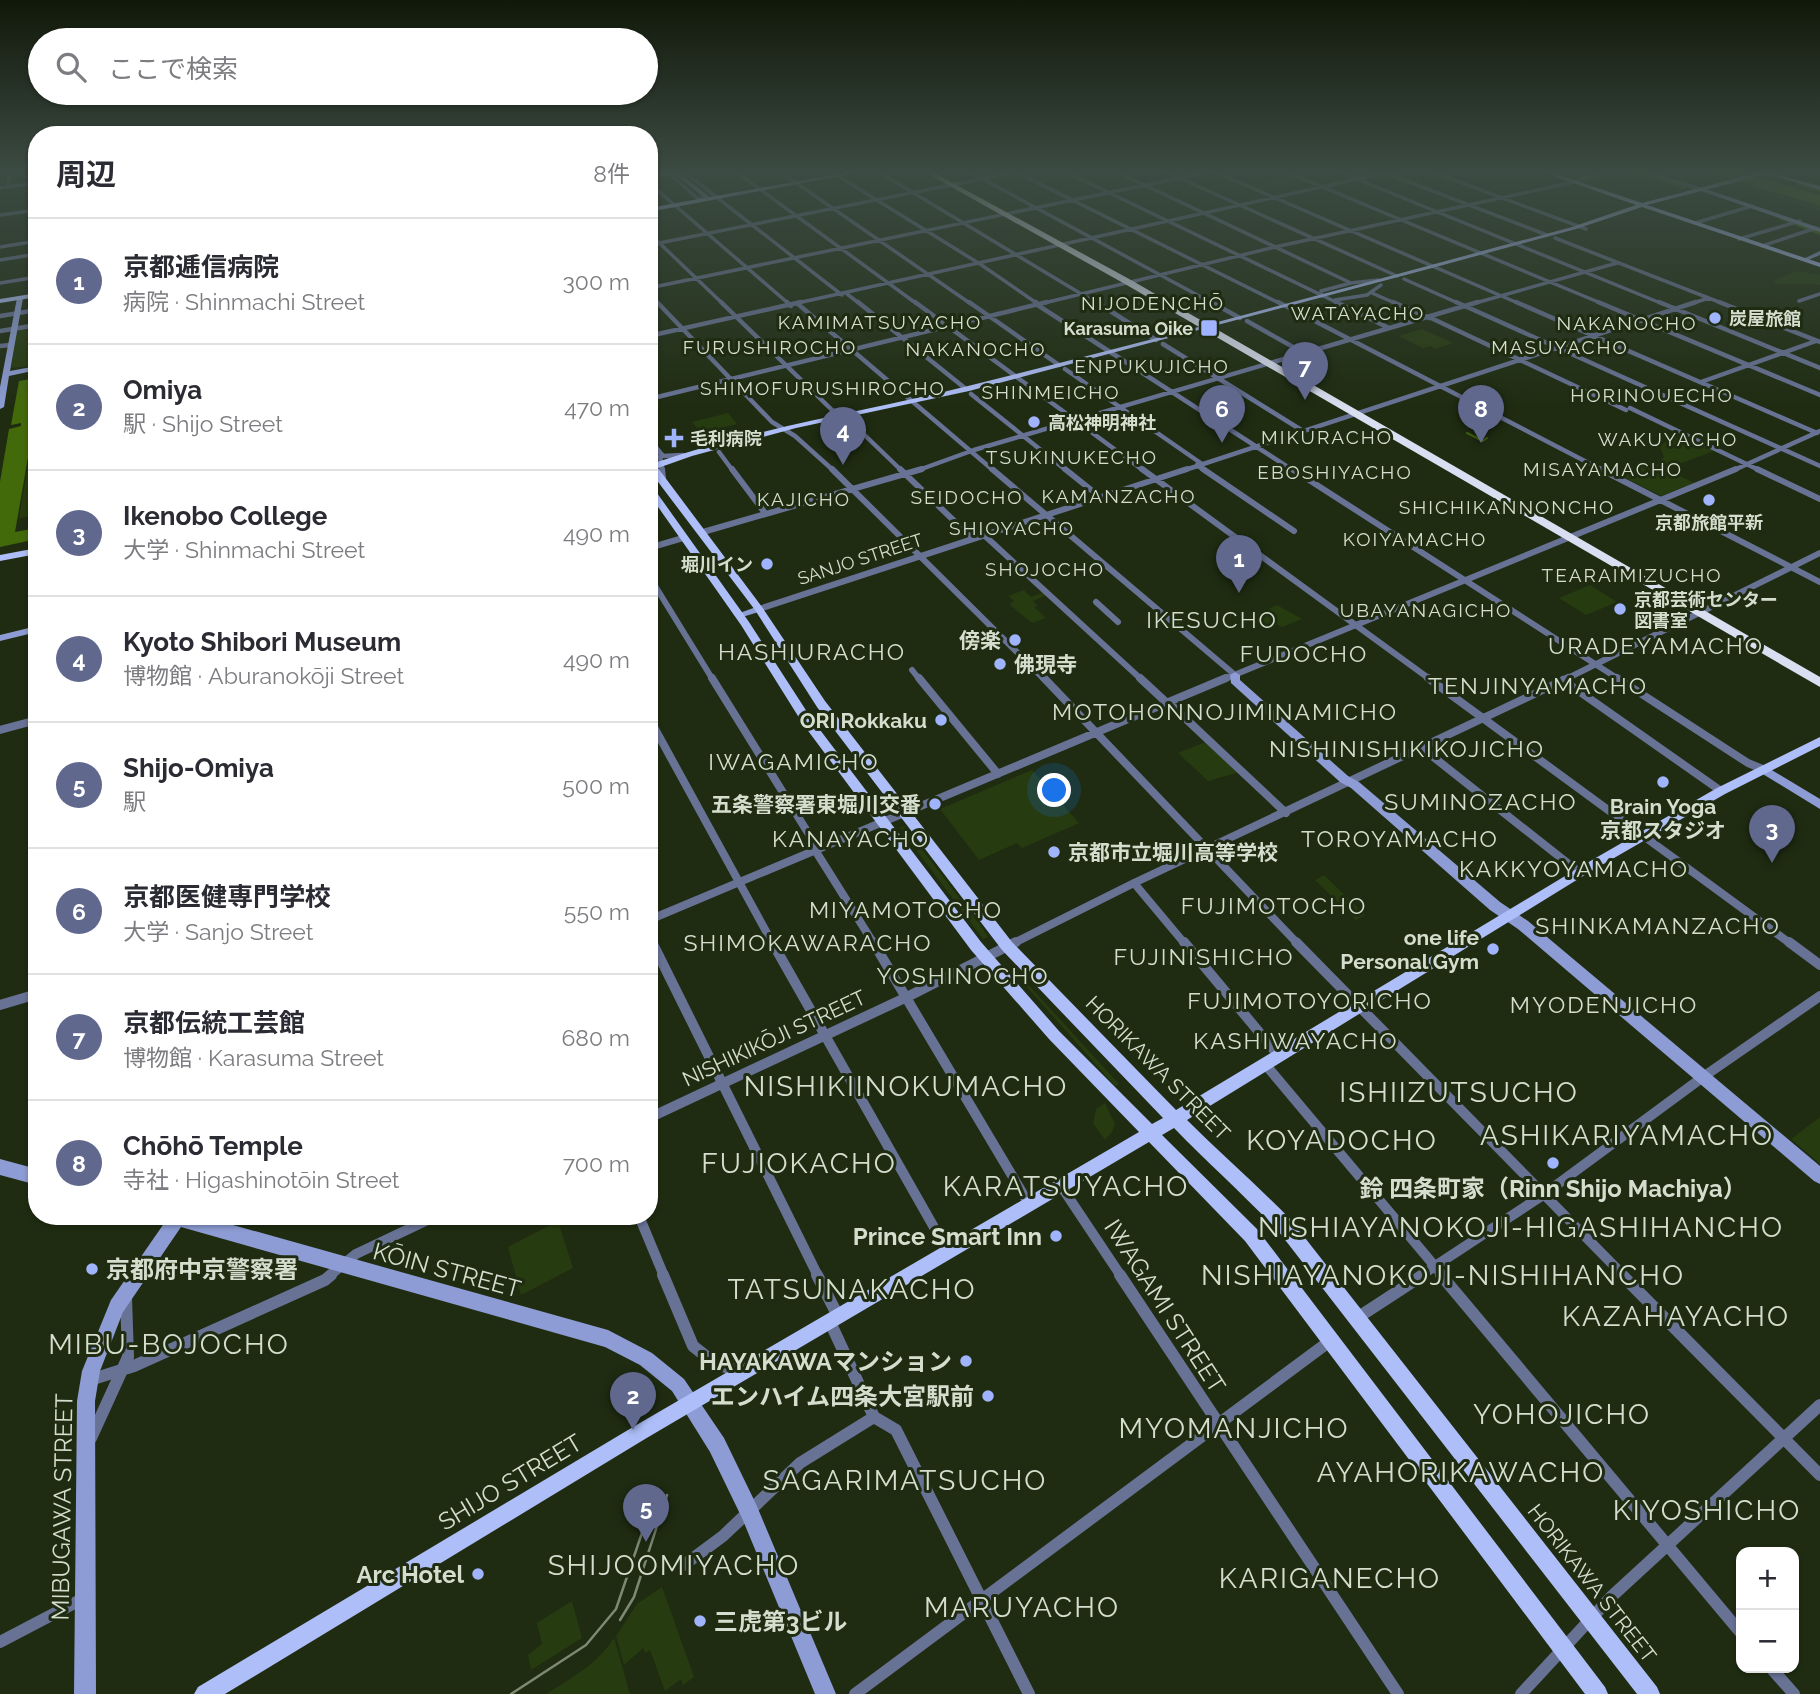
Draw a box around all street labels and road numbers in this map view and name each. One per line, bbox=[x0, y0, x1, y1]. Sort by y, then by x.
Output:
street label: SANJO STREET bbox=[795, 529, 925, 589]
street label: NISHIKIKŌJI STREET bbox=[678, 984, 870, 1092]
street label: HORIKAWA STREET bbox=[1081, 991, 1236, 1146]
street label: IWAGAMI STREET bbox=[1098, 1214, 1232, 1398]
street label: KŌIN STREET bbox=[370, 1236, 524, 1304]
street label: MIBUGAWA STREET bbox=[46, 1393, 78, 1621]
street label: SHIJO STREET bbox=[433, 1428, 587, 1536]
street label: HORIKAWA STREET bbox=[1522, 1499, 1662, 1667]

